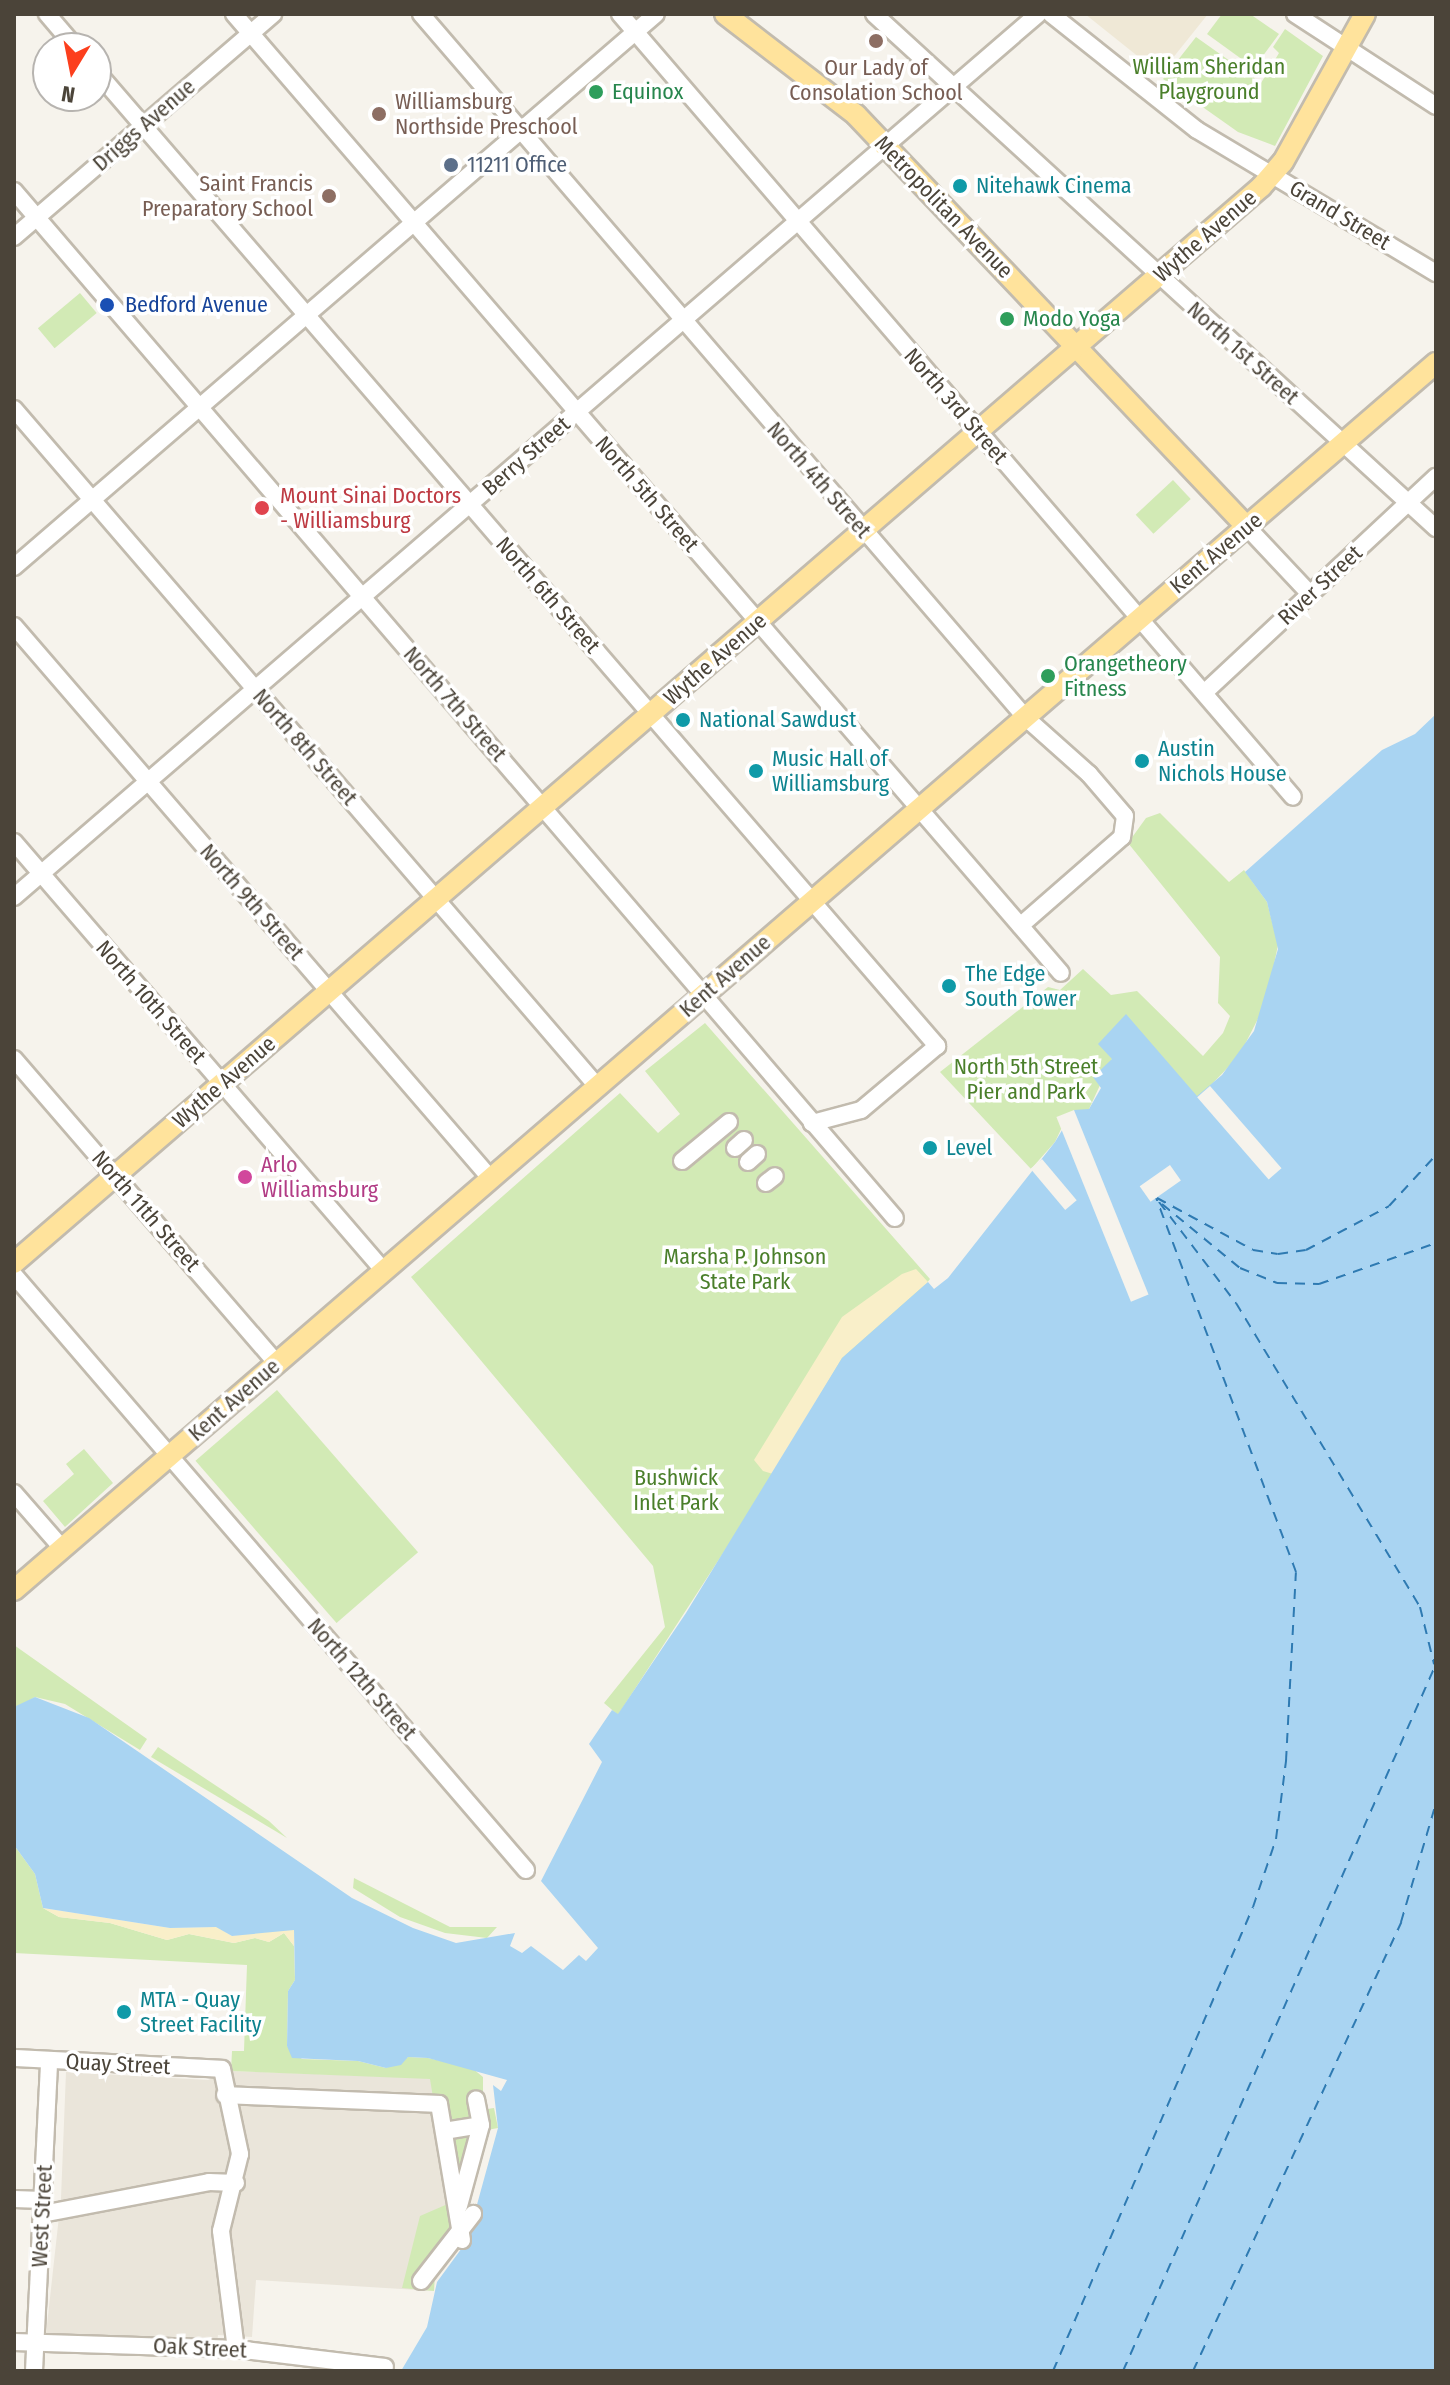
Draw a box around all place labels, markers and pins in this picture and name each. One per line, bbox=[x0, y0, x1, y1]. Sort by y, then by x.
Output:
marker: Our Lady of Consolation School bbox=[867, 32, 885, 50]
place label: Our Lady of Consolation School bbox=[789, 54, 963, 106]
place label: Equinox bbox=[612, 79, 683, 105]
marker: Equinox bbox=[587, 83, 605, 101]
place label: Williamsburg Northside Preschool bbox=[395, 88, 578, 140]
marker: Williamsburg Northside Preschool bbox=[370, 105, 388, 123]
place label: 11211 Office bbox=[467, 152, 567, 178]
marker: 11211 Office bbox=[442, 156, 460, 174]
place label: Saint Francis Preparatory School bbox=[142, 170, 313, 222]
place label: Nitehawk Cinema bbox=[976, 173, 1132, 199]
marker: Nitehawk Cinema bbox=[951, 177, 969, 195]
marker: Saint Francis Preparatory School bbox=[320, 187, 338, 205]
place label: Bedford Avenue bbox=[125, 292, 268, 318]
marker: Bedford Avenue bbox=[96, 294, 118, 316]
place label: Modo Yoga bbox=[1023, 306, 1121, 332]
marker: Modo Yoga bbox=[998, 310, 1016, 328]
place label: Mount Sinai Doctors - Williamsburg bbox=[280, 482, 461, 534]
marker: Mount Sinai Doctors - Williamsburg bbox=[251, 497, 273, 519]
place label: Orangetheory Fitness bbox=[1064, 650, 1187, 702]
marker: Orangetheory Fitness bbox=[1039, 667, 1057, 685]
place label: National Sawdust bbox=[699, 707, 856, 733]
marker: National Sawdust bbox=[674, 711, 692, 729]
place label: Austin Nichols House bbox=[1158, 735, 1287, 786]
place label: Music Hall of Williamsburg bbox=[772, 745, 889, 796]
marker: Austin Nichols House bbox=[1133, 752, 1151, 770]
marker: Music Hall of Williamsburg bbox=[747, 762, 765, 780]
place label: The Edge South Tower bbox=[965, 960, 1076, 1012]
marker: The Edge South Tower bbox=[940, 977, 958, 995]
place label: Level bbox=[946, 1135, 992, 1161]
marker: Level bbox=[921, 1139, 939, 1157]
place label: Arlo Williamsburg bbox=[261, 1151, 378, 1202]
marker: Arlo Williamsburg bbox=[236, 1168, 254, 1186]
place label: MTA - Quay Street Facility bbox=[140, 1986, 262, 2038]
marker: MTA - Quay Street Facility bbox=[115, 2003, 133, 2021]

